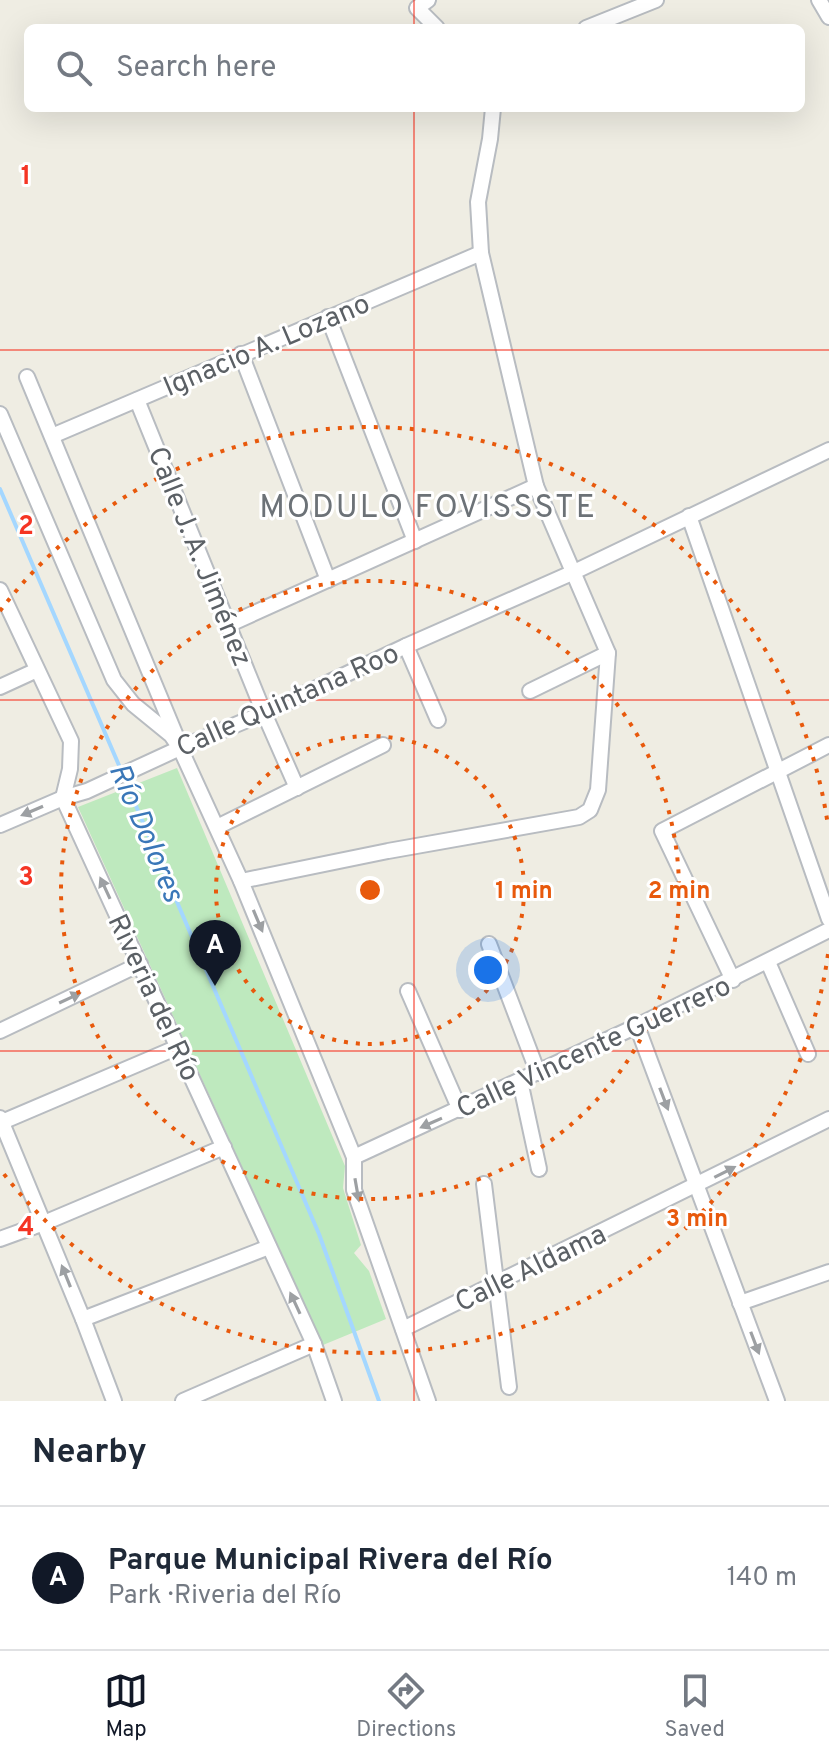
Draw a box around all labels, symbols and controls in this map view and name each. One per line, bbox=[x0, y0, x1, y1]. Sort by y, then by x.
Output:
search box bbox=[24, 24, 805, 112]
icon: search bbox=[52, 46, 96, 90]
text: Search here bbox=[116, 50, 276, 87]
text: 1 bbox=[21, 161, 31, 194]
street label: Ignacio A. Lozano bbox=[158, 287, 376, 407]
street label: Calle J. A. Jiménez bbox=[138, 442, 259, 672]
district label: MODULO FOVISSSTE bbox=[259, 489, 597, 529]
text: 2 bbox=[18, 511, 34, 544]
street label: Calle Quintana Roo bbox=[171, 636, 405, 767]
water label: Río Dolores bbox=[99, 758, 191, 908]
one-way arrow bbox=[20, 805, 44, 818]
text: 3 bbox=[18, 862, 34, 895]
one-way arrow bbox=[98, 876, 112, 900]
centre of rings bbox=[356, 876, 384, 904]
text: 1 min bbox=[495, 877, 553, 907]
text: 2 min bbox=[648, 877, 710, 907]
street label: Riveria del Río bbox=[98, 909, 207, 1088]
one-way arrow bbox=[252, 909, 265, 933]
pin: A bbox=[189, 920, 241, 986]
your location bbox=[468, 950, 508, 990]
street label: Calle Vincente Guerrero bbox=[451, 969, 737, 1128]
one-way arrow bbox=[58, 991, 81, 1005]
one-way arrow bbox=[658, 1088, 671, 1112]
one-way arrow bbox=[419, 1116, 443, 1130]
one-way arrow bbox=[713, 1165, 736, 1178]
one-way arrow bbox=[351, 1177, 363, 1202]
text: 3 min bbox=[666, 1205, 728, 1235]
text: 4 bbox=[18, 1212, 34, 1245]
street label: Calle Aldama bbox=[450, 1218, 613, 1322]
one-way arrow bbox=[59, 1264, 72, 1288]
one-way arrow bbox=[288, 1291, 302, 1314]
one-way arrow bbox=[749, 1331, 762, 1355]
text: Nearby bbox=[32, 1432, 147, 1475]
text: Parque Municipal Rivera del Río bbox=[108, 1543, 553, 1580]
text: A bbox=[49, 1562, 67, 1595]
text: 140 m bbox=[727, 1562, 797, 1595]
text: Park · Riveria del Río bbox=[108, 1580, 342, 1613]
tab: Map bbox=[104, 1669, 148, 1744]
tab: Directions bbox=[356, 1669, 456, 1744]
tab: Saved bbox=[664, 1669, 725, 1744]

